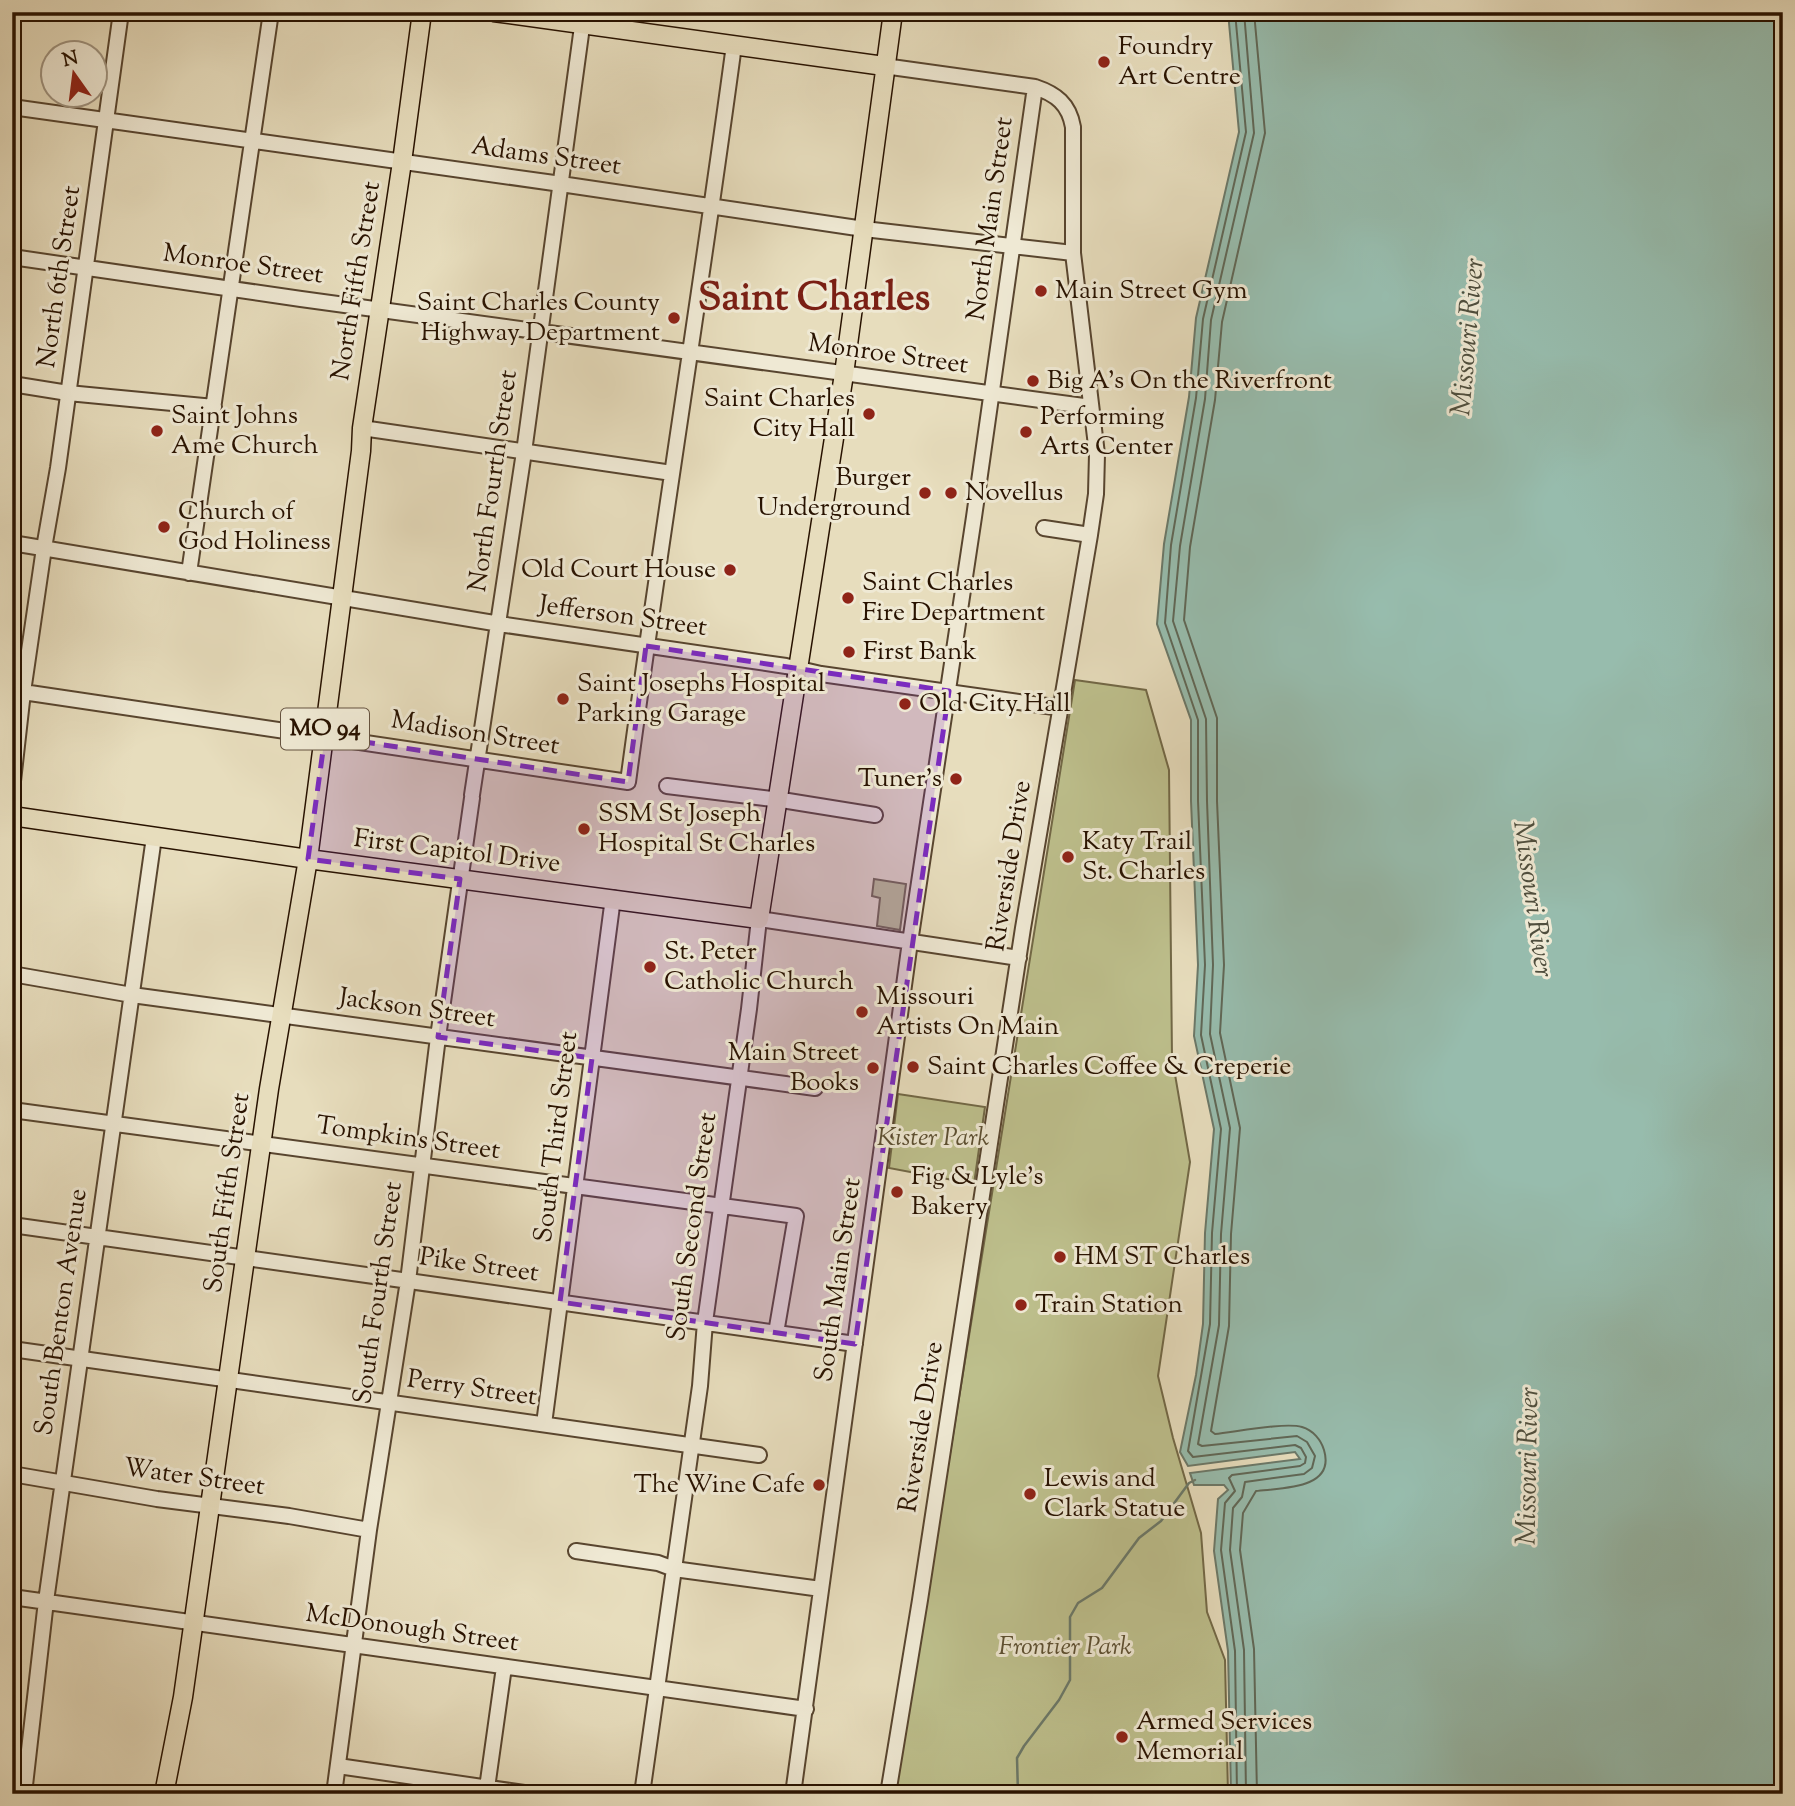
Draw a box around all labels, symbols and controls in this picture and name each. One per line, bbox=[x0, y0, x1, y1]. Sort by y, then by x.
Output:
place label: Foundry Art Centre bbox=[1118, 29, 1241, 96]
north arrow bbox=[38, 38, 108, 108]
text: N bbox=[60, 45, 81, 75]
marker: Foundry Art Centre bbox=[1096, 54, 1112, 70]
street label: North Main Street bbox=[958, 115, 1024, 323]
street label: Adams Street bbox=[469, 128, 623, 186]
street label: North Fifth Street bbox=[323, 179, 391, 383]
street label: North 6th Street bbox=[29, 183, 91, 371]
street label: Monroe Street bbox=[160, 235, 326, 295]
water label: Missouri River bbox=[1442, 256, 1496, 418]
district label: Saint Charles bbox=[698, 271, 930, 328]
place label: Main Street Gym bbox=[1055, 273, 1248, 310]
marker: Main Street Gym bbox=[1033, 283, 1049, 299]
place label: Saint Charles County Highway Department bbox=[417, 285, 660, 352]
marker: Saint Charles County Highway Department bbox=[666, 310, 682, 326]
street label: Monroe Street bbox=[805, 325, 971, 385]
place label: Big A's On the Riverfront bbox=[1047, 363, 1332, 400]
street label: North Fourth Street bbox=[460, 367, 528, 594]
marker: Big A's On the Riverfront bbox=[1025, 373, 1041, 389]
place label: Saint Charles City Hall bbox=[704, 381, 855, 448]
place label: Saint Johns Ame Church bbox=[171, 398, 319, 465]
place label: Performing Arts Center bbox=[1040, 399, 1173, 466]
marker: Saint Charles City Hall bbox=[861, 406, 877, 422]
marker: Saint Johns Ame Church bbox=[149, 423, 165, 439]
marker: Performing Arts Center bbox=[1018, 424, 1034, 440]
place label: Burger Underground bbox=[757, 460, 911, 527]
place label: Novellus bbox=[965, 475, 1063, 512]
marker: Burger Underground bbox=[917, 485, 933, 501]
marker: Novellus bbox=[943, 485, 959, 501]
place label: Church of God Holiness bbox=[178, 494, 331, 561]
marker: Church of God Holiness bbox=[156, 519, 172, 535]
place label: Old Court House bbox=[521, 552, 716, 589]
marker: Old Court House bbox=[722, 562, 738, 578]
place label: Saint Charles Fire Department bbox=[862, 565, 1045, 632]
street label: Jefferson Street bbox=[535, 587, 709, 647]
marker: Saint Charles Fire Department bbox=[840, 590, 856, 606]
place label: First Bank bbox=[863, 634, 977, 671]
marker: First Bank bbox=[841, 644, 857, 660]
place label: Saint Josephs Hospital Parking Garage bbox=[577, 666, 825, 733]
place label: Old City Hall bbox=[919, 686, 1071, 723]
marker: Saint Josephs Hospital Parking Garage bbox=[555, 691, 571, 707]
marker: Old City Hall bbox=[897, 696, 913, 712]
street label: Madison Street bbox=[388, 702, 562, 766]
road number: MO 94 bbox=[281, 708, 369, 750]
place label: Tuner's bbox=[858, 761, 942, 798]
marker: Tuner's bbox=[948, 771, 964, 787]
street label: Riverside Drive bbox=[978, 778, 1042, 954]
place label: SSM St Joseph Hospital St Charles bbox=[598, 796, 815, 863]
water label: Missouri River bbox=[1501, 818, 1563, 980]
street label: First Capitol Drive bbox=[352, 821, 562, 883]
marker: SSM St Joseph Hospital St Charles bbox=[576, 821, 592, 837]
place label: Katy Trail St. Charles bbox=[1082, 824, 1205, 891]
marker: Katy Trail St. Charles bbox=[1060, 849, 1076, 865]
place label: St. Peter Catholic Church bbox=[664, 934, 854, 1001]
marker: St. Peter Catholic Church bbox=[642, 959, 658, 975]
street label: Jackson Street bbox=[334, 979, 498, 1038]
place label: Missouri Artists On Main bbox=[876, 979, 1059, 1046]
marker: Missouri Artists On Main bbox=[854, 1004, 870, 1020]
street label: South Third Street bbox=[526, 1029, 588, 1245]
place label: Main Street Books bbox=[728, 1035, 859, 1102]
place label: Saint Charles Coffee & Creperie bbox=[927, 1049, 1291, 1086]
marker: Saint Charles Coffee & Creperie bbox=[905, 1059, 921, 1075]
marker: Main Street Books bbox=[865, 1060, 881, 1076]
street label: South Fifth Street bbox=[196, 1091, 260, 1295]
street label: Tompkins Street bbox=[314, 1108, 503, 1170]
street label: South Second Street bbox=[659, 1110, 727, 1344]
park label: Kister Park bbox=[877, 1120, 989, 1157]
place label: Fig & Lyle's Bakery bbox=[911, 1159, 1043, 1226]
street label: South Main Street bbox=[806, 1175, 872, 1384]
street label: South Fourth Street bbox=[345, 1179, 413, 1407]
marker: Fig & Lyle's Bakery bbox=[889, 1184, 905, 1200]
street label: South Benton Avenue bbox=[26, 1186, 98, 1438]
street label: Pike Street bbox=[417, 1239, 541, 1293]
place label: HM ST Charles bbox=[1074, 1239, 1250, 1276]
marker: HM ST Charles bbox=[1052, 1249, 1068, 1265]
place label: Train Station bbox=[1035, 1287, 1183, 1324]
marker: Train Station bbox=[1013, 1297, 1029, 1313]
street label: Riverside Drive bbox=[890, 1339, 954, 1515]
street label: Perry Street bbox=[405, 1362, 539, 1416]
water label: Missouri River bbox=[1508, 1386, 1550, 1545]
street label: Water Street bbox=[121, 1450, 267, 1506]
place label: Lewis and Clark Statue bbox=[1044, 1461, 1185, 1528]
place label: The Wine Cafe bbox=[633, 1467, 805, 1504]
marker: The Wine Cafe bbox=[811, 1477, 827, 1493]
marker: Lewis and Clark Statue bbox=[1022, 1486, 1038, 1502]
street label: McDonough Street bbox=[303, 1596, 521, 1662]
park label: Frontier Park bbox=[998, 1629, 1132, 1666]
place label: Armed Services Memorial bbox=[1136, 1704, 1312, 1771]
marker: Armed Services Memorial bbox=[1114, 1729, 1130, 1745]

